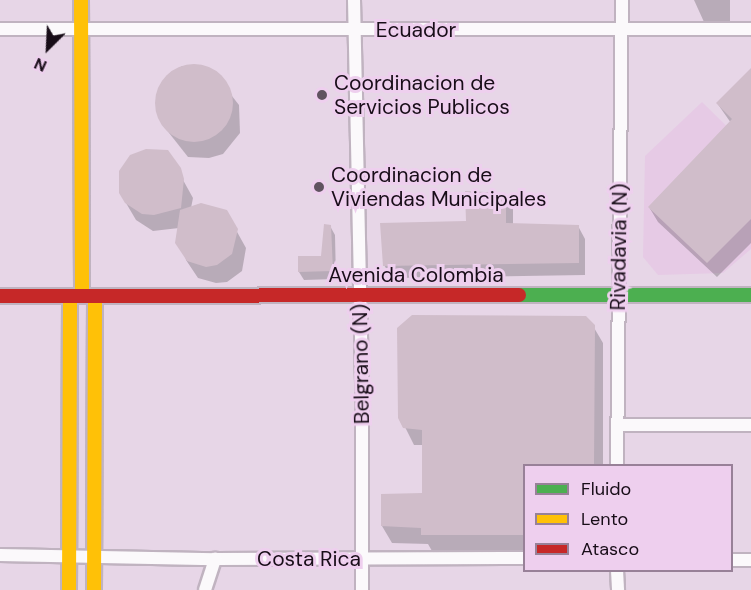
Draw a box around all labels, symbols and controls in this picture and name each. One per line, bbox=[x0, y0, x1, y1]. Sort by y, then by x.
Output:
street label: Ecuador bbox=[376, 17, 456, 43]
north arrow bbox=[18, 18, 78, 78]
text: N bbox=[31, 53, 50, 77]
place label: Coordinacion de Servicios Publicos bbox=[334, 70, 510, 120]
marker: Coordinacion de Servicios Publicos bbox=[315, 88, 329, 102]
place label: Coordinacion de Viviendas Municipales bbox=[331, 162, 546, 212]
marker: Coordinacion de Viviendas Municipales bbox=[312, 180, 326, 194]
street label: Rivadavia (N) bbox=[605, 183, 633, 311]
street label: Avenida Colombia bbox=[328, 262, 504, 288]
street label: Belgrano (N) bbox=[347, 304, 375, 424]
legend bbox=[523, 464, 733, 572]
text: Fluido bbox=[581, 477, 631, 501]
text: Lento bbox=[581, 507, 628, 531]
text: Atasco bbox=[581, 537, 639, 561]
street label: Costa Rica bbox=[257, 546, 361, 572]

